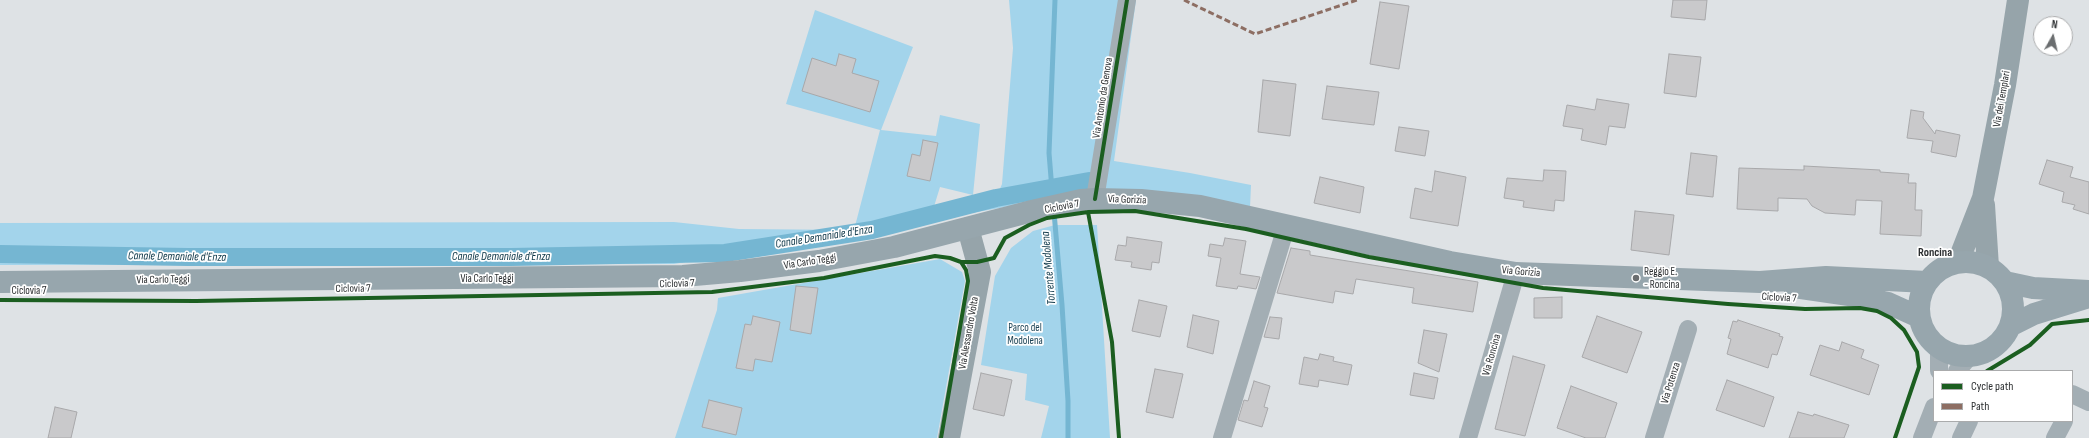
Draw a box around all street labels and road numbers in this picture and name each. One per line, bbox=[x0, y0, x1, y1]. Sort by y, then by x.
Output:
street label: Via Antonio da Genova bbox=[1090, 57, 1116, 139]
street label: Via dei Templari bbox=[1991, 70, 2013, 128]
street label: Via Gorizia bbox=[1108, 193, 1146, 207]
street label: Ciclovia 7 bbox=[1044, 197, 1080, 217]
street label: Via Carlo Teggi bbox=[783, 251, 837, 273]
street label: Via Gorizia bbox=[1501, 264, 1541, 280]
street label: Via Carlo Teggi bbox=[461, 272, 513, 286]
street label: Via Carlo Teggi bbox=[136, 273, 190, 287]
street label: Ciclovia 7 bbox=[659, 277, 695, 291]
street label: Ciclovia 7 bbox=[335, 282, 371, 296]
street label: Ciclovia 7 bbox=[12, 284, 46, 298]
street label: Ciclovia 7 bbox=[1761, 290, 1797, 306]
street label: Via Alessandro Volta bbox=[956, 296, 982, 370]
street label: Via Roncina bbox=[1480, 333, 1504, 377]
street label: Via Potenza bbox=[1658, 361, 1684, 405]

